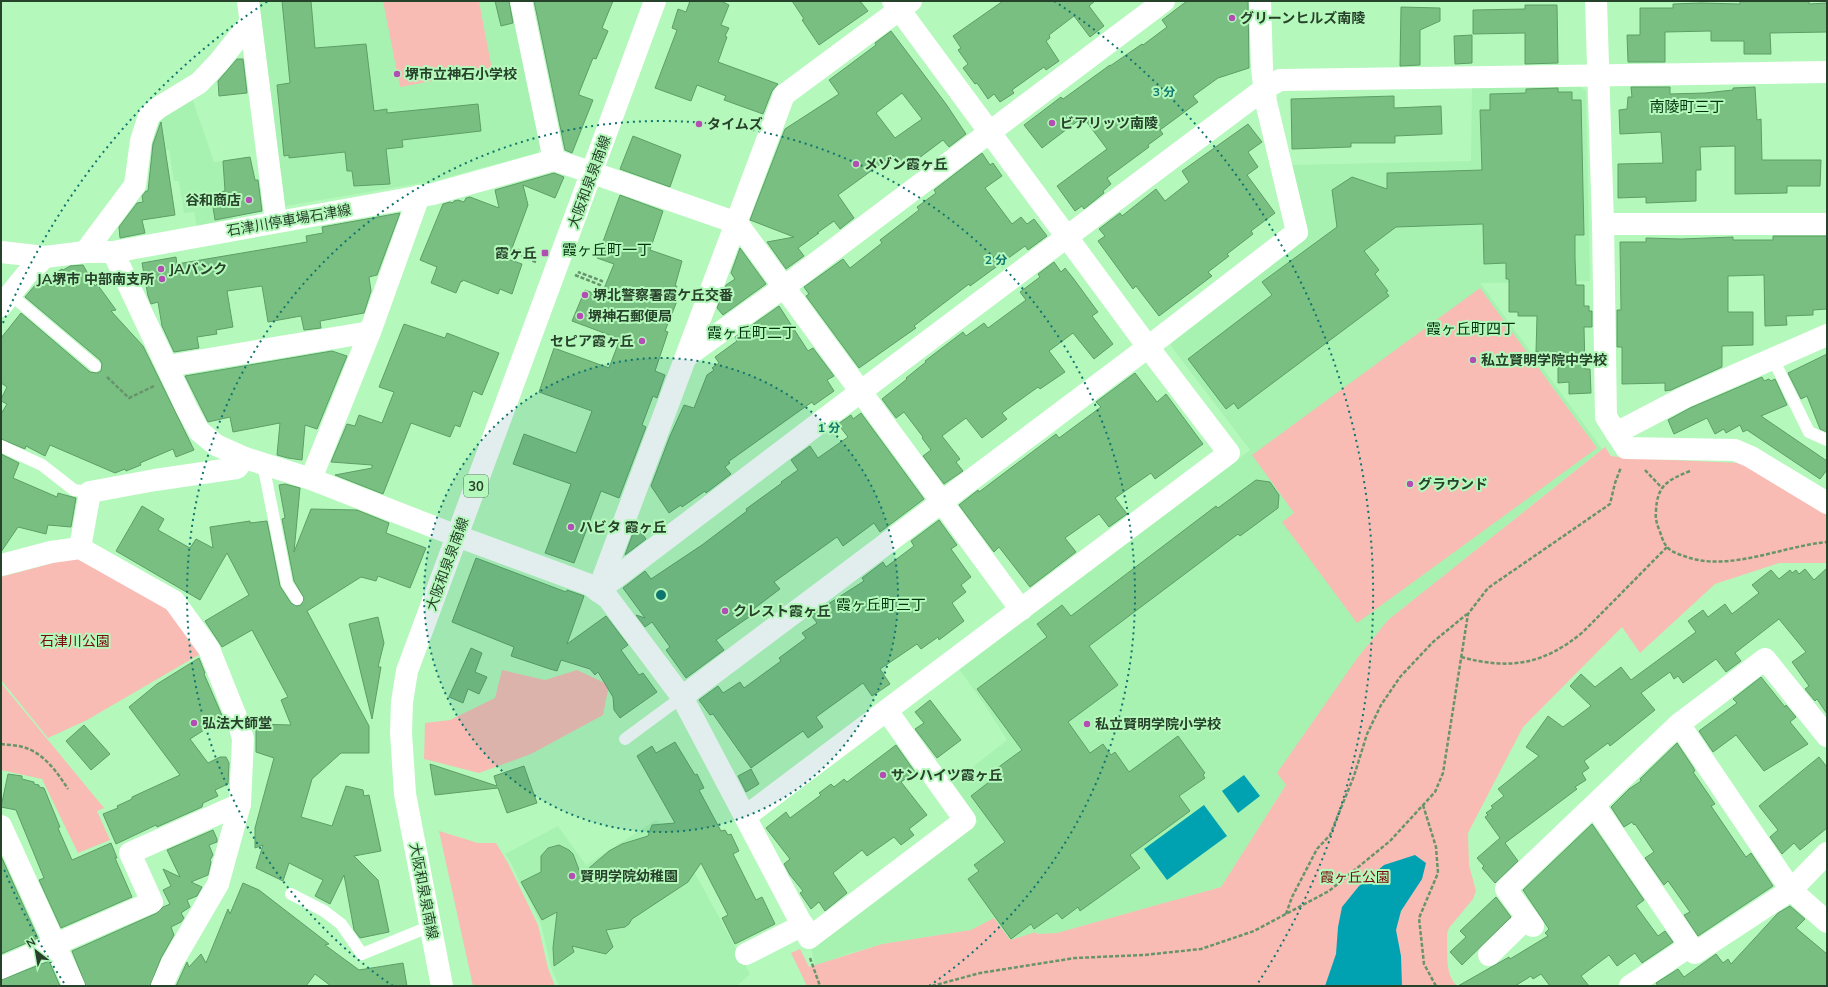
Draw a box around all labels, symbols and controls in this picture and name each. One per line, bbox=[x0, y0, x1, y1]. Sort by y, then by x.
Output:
place label: グリーンヒルズ南陵 bbox=[1240, 9, 1365, 27]
marker: グリーンヒルズ南陵 bbox=[1227, 13, 1237, 23]
place label: 堺市立神石小学校 bbox=[405, 65, 517, 83]
marker: 堺市立神石小学校 bbox=[392, 69, 402, 79]
text: 3 分 bbox=[1153, 84, 1175, 99]
district label: 南陵町三丁 bbox=[1649, 97, 1725, 116]
place label: ビアリッツ南陵 bbox=[1060, 114, 1158, 132]
place label: タイムズ bbox=[707, 115, 763, 133]
marker: ビアリッツ南陵 bbox=[1047, 118, 1057, 128]
marker: タイムズ bbox=[694, 119, 704, 129]
street label: 大阪和泉泉南線 bbox=[564, 133, 614, 231]
place label: メゾン霞ヶ丘 bbox=[864, 155, 948, 173]
marker: メゾン霞ヶ丘 bbox=[851, 159, 861, 169]
place label: 谷和商店 bbox=[185, 191, 241, 209]
marker: 谷和商店 bbox=[244, 195, 254, 205]
street label: 石津川停車場石津線 bbox=[225, 200, 353, 240]
district label: 霞ヶ丘町一丁 bbox=[562, 240, 652, 259]
place label: 霞ヶ丘 bbox=[495, 244, 537, 262]
marker: 霞ヶ丘 bbox=[540, 248, 550, 258]
text: 2 分 bbox=[985, 252, 1007, 267]
place label: JAバンク bbox=[169, 260, 227, 278]
marker: JAバンク bbox=[156, 264, 166, 274]
place label: JA堺市 中部南支所 bbox=[37, 270, 154, 288]
marker: JA堺市 中部南支所 bbox=[157, 274, 167, 284]
place label: 堺北警察署霞ケ丘交番 bbox=[593, 286, 733, 304]
marker: 堺北警察署霞ケ丘交番 bbox=[580, 290, 590, 300]
place label: 堺神石郵便局 bbox=[588, 307, 672, 325]
marker: 堺神石郵便局 bbox=[575, 311, 585, 321]
district label: 霞ヶ丘町四丁 bbox=[1426, 319, 1516, 338]
district label: 霞ヶ丘町二丁 bbox=[707, 323, 797, 342]
place label: セピア霞ヶ丘 bbox=[550, 332, 634, 350]
marker: セピア霞ヶ丘 bbox=[637, 336, 647, 346]
place label: 私立賢明学院中学校 bbox=[1481, 351, 1607, 369]
marker: 私立賢明学院中学校 bbox=[1468, 355, 1478, 365]
text: 1 分 bbox=[818, 420, 840, 435]
road number: 30 bbox=[464, 475, 488, 497]
place label: グラウンド bbox=[1418, 475, 1488, 493]
marker: グラウンド bbox=[1405, 479, 1415, 489]
street label: 大阪和泉泉南線 bbox=[422, 515, 472, 613]
place label: ハビタ 霞ヶ丘 bbox=[579, 518, 667, 536]
marker: ハビタ 霞ヶ丘 bbox=[566, 522, 576, 532]
centre of rings bbox=[654, 588, 668, 602]
district label: 霞ヶ丘町三丁 bbox=[836, 595, 926, 614]
place label: クレスト霞ヶ丘 bbox=[733, 602, 831, 620]
marker: クレスト霞ヶ丘 bbox=[720, 606, 730, 616]
park label: 石津川公園 bbox=[40, 632, 110, 650]
place label: 弘法大師堂 bbox=[202, 714, 272, 732]
place label: 私立賢明学院小学校 bbox=[1095, 715, 1221, 733]
marker: 弘法大師堂 bbox=[189, 718, 199, 728]
marker: 私立賢明学院小学校 bbox=[1082, 719, 1092, 729]
place label: サンハイツ霞ヶ丘 bbox=[891, 766, 1003, 784]
marker: サンハイツ霞ヶ丘 bbox=[878, 770, 888, 780]
street label: 大阪和泉泉南線 bbox=[406, 841, 442, 941]
place label: 賢明学院幼稚園 bbox=[580, 867, 678, 885]
park label: 霞ヶ丘公園 bbox=[1320, 868, 1390, 886]
marker: 賢明学院幼稚園 bbox=[567, 871, 577, 881]
north arrow bbox=[16, 931, 56, 971]
text: N bbox=[24, 934, 38, 951]

